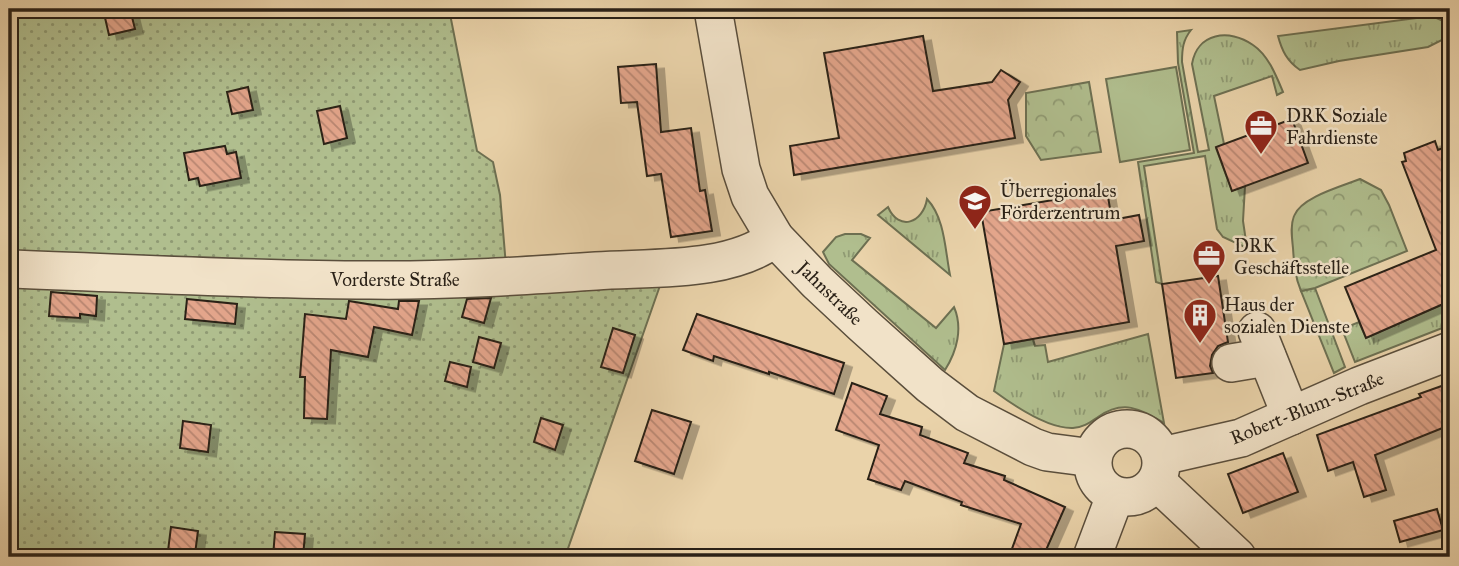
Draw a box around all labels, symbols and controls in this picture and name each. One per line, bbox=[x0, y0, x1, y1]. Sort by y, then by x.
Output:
place label: DRK Soziale Fahrdienste bbox=[1286, 104, 1387, 149]
office icon: DRK Soziale Fahrdienste bbox=[1242, 107, 1280, 156]
place label: Überregionales Förderzentrum bbox=[1000, 179, 1120, 224]
school or university icon: Überregionales Förderzentrum bbox=[956, 182, 994, 231]
place label: DRK Geschäftsstelle bbox=[1234, 234, 1349, 279]
office icon: DRK Geschäftsstelle bbox=[1190, 237, 1228, 286]
street label: Jahnstraße bbox=[790, 255, 868, 331]
street label: Vorderste Straße bbox=[329, 268, 460, 291]
place label: Haus der sozialen Dienste bbox=[1224, 293, 1350, 338]
building icon: Haus der sozialen Dienste bbox=[1181, 296, 1219, 345]
street label: Robert-Blum-Straße bbox=[1227, 367, 1387, 449]

